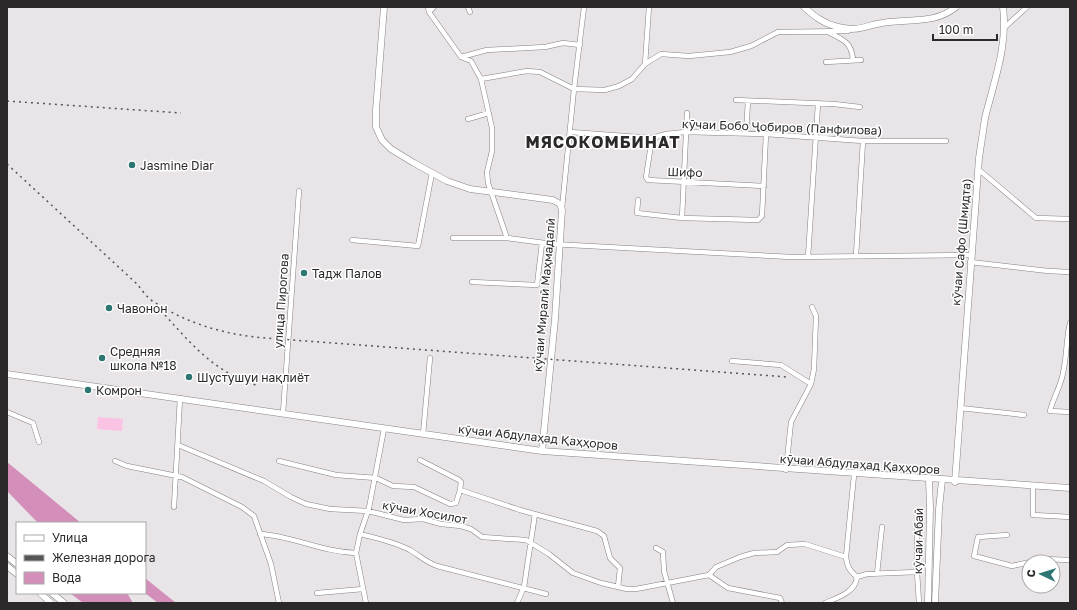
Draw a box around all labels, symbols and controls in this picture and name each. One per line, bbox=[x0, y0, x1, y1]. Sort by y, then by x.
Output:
scale bar bbox=[933, 16, 997, 42]
text: 100 m bbox=[939, 22, 973, 37]
street label: кӯчаи Бобо Ҷобиров (Панфилова) bbox=[682, 116, 882, 138]
district label: МЯСОКОМБИНАТ bbox=[525, 132, 681, 152]
place label: Jasmine Diar bbox=[140, 158, 214, 173]
marker: Jasmine Diar bbox=[127, 160, 137, 170]
street label: Шифо bbox=[667, 164, 703, 180]
street label: кӯчаи Сафо (Шмидта) bbox=[948, 178, 974, 306]
street label: кӯчаи Миралӣ Маҳмадалӣ bbox=[530, 217, 558, 373]
street label: улица Пирогова bbox=[270, 253, 292, 349]
place label: Тадж Палов bbox=[312, 266, 382, 281]
marker: Тадж Палов bbox=[299, 268, 309, 278]
place label: Чавонон bbox=[117, 301, 168, 316]
marker: Чавонон bbox=[104, 303, 114, 313]
place label: Средняя школа №18 bbox=[110, 344, 177, 373]
marker: Средняя школа №18 bbox=[97, 353, 107, 363]
place label: Шустушуи нақлиёт bbox=[197, 370, 310, 385]
marker: Шустушуи нақлиёт bbox=[184, 372, 194, 382]
place label: Комрон bbox=[96, 383, 142, 398]
marker: Комрон bbox=[83, 385, 93, 395]
street label: кӯчаи Абдулаҳад Қаҳҳоров bbox=[457, 421, 619, 453]
street label: кӯчаи Абдулаҳад Қаҳҳоров bbox=[779, 451, 941, 477]
street label: кӯчаи Хосилот bbox=[381, 497, 469, 527]
street label: кӯчаи Абаӣ bbox=[910, 508, 926, 574]
legend bbox=[16, 522, 146, 594]
text: Улица bbox=[52, 530, 88, 545]
text: Железная дорога bbox=[52, 550, 155, 565]
north arrow bbox=[1021, 554, 1061, 594]
text: С bbox=[1024, 569, 1037, 578]
text: Вода bbox=[52, 570, 81, 585]

